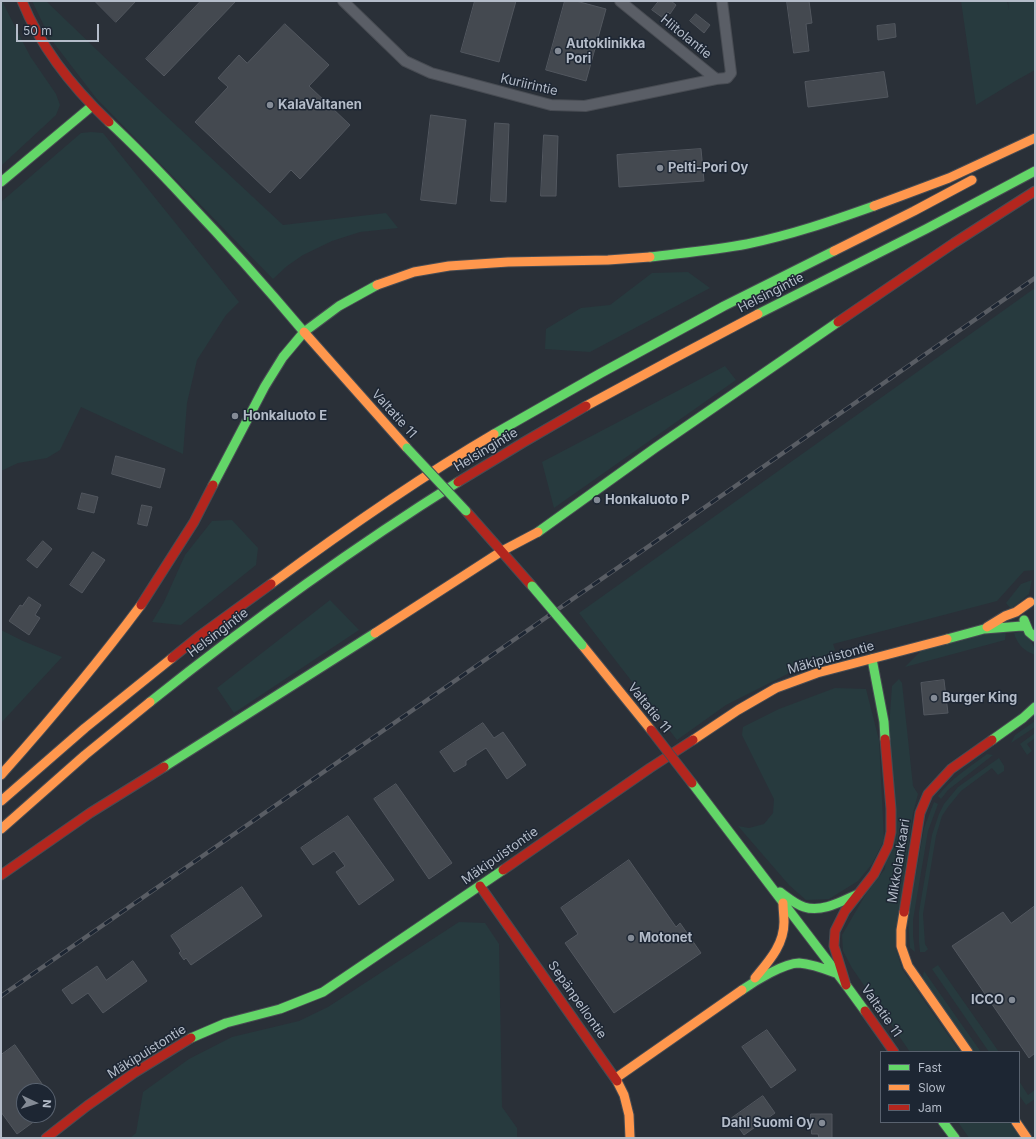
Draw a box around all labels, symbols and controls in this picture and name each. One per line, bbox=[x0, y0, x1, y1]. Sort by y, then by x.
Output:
street label: Hiitolantie bbox=[657, 12, 715, 62]
scale bar bbox=[18, 16, 101, 42]
text: 50 m bbox=[23, 23, 52, 38]
place label: Autoklinikka Pori bbox=[566, 36, 645, 67]
marker: Autoklinikka Pori bbox=[553, 46, 563, 56]
street label: Kuriirintie bbox=[499, 71, 559, 99]
place label: KalaValtanen bbox=[278, 97, 362, 113]
marker: KalaValtanen bbox=[265, 100, 275, 110]
place label: Pelti-Pori Oy bbox=[668, 160, 748, 176]
marker: Pelti-Pori Oy bbox=[655, 163, 665, 173]
street label: Helsingintie bbox=[735, 270, 807, 316]
street label: Valtatie 11 bbox=[368, 387, 420, 441]
place label: Honkaluoto E bbox=[243, 408, 327, 424]
marker: Honkaluoto E bbox=[230, 411, 240, 421]
street label: Helsingintie bbox=[451, 425, 521, 475]
place label: Honkaluoto P bbox=[605, 492, 690, 508]
marker: Honkaluoto P bbox=[592, 495, 602, 505]
street label: Helsingintie bbox=[185, 605, 251, 661]
street label: Mäkipuistontie bbox=[786, 638, 876, 678]
street label: Valtatie 11 bbox=[624, 680, 674, 736]
place label: Burger King bbox=[942, 690, 1017, 706]
marker: Burger King bbox=[929, 693, 939, 703]
street label: Mikkolankaari bbox=[885, 818, 913, 904]
street label: Mäkipuistontie bbox=[459, 824, 541, 888]
place label: Motonet bbox=[639, 930, 692, 946]
marker: Motonet bbox=[626, 933, 636, 943]
street label: Sepänpellontie bbox=[544, 958, 610, 1042]
street label: Valtatie 11 bbox=[857, 982, 905, 1040]
place label: ICCO bbox=[971, 992, 1004, 1008]
marker: ICCO bbox=[1007, 995, 1017, 1005]
street label: Mäkipuistontie bbox=[105, 1022, 189, 1082]
legend bbox=[880, 1051, 1020, 1123]
text: Fast bbox=[918, 1060, 942, 1075]
text: Slow bbox=[918, 1080, 945, 1095]
north arrow bbox=[16, 1083, 56, 1123]
text: N bbox=[40, 1099, 54, 1108]
text: Jam bbox=[918, 1100, 942, 1115]
place label: Dahl Suomi Oy bbox=[721, 1115, 814, 1131]
marker: Dahl Suomi Oy bbox=[817, 1118, 827, 1128]

